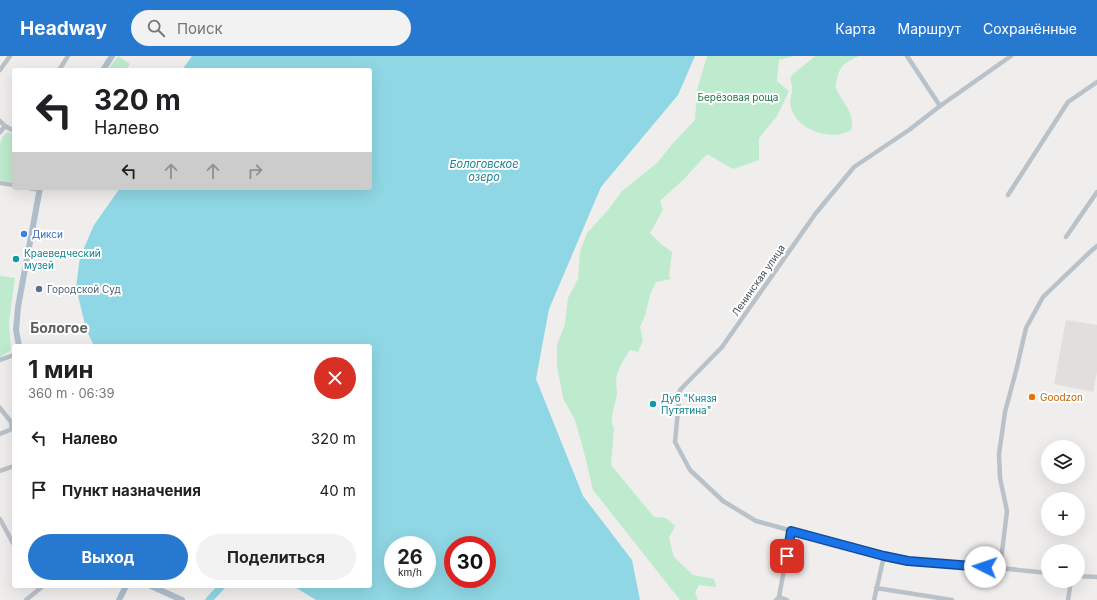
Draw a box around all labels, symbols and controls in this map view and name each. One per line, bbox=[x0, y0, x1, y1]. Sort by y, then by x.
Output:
search box bbox=[131, 10, 411, 46]
text: Headway bbox=[20, 17, 107, 40]
icon: search bbox=[145, 17, 167, 39]
text: Поиск bbox=[177, 19, 223, 38]
text: Карта bbox=[835, 20, 876, 37]
text: Маршрут bbox=[898, 20, 961, 37]
text: Сохранённые bbox=[983, 20, 1077, 37]
text: 320 m bbox=[94, 83, 181, 117]
icon: left bbox=[28, 84, 80, 136]
park label: Берёзовая роща bbox=[698, 91, 778, 103]
text: Налево bbox=[94, 117, 159, 138]
water label: Бологовское озеро bbox=[449, 157, 519, 184]
icon: left bbox=[118, 160, 140, 182]
icon: ahead bbox=[160, 160, 182, 182]
icon: ahead bbox=[202, 160, 224, 182]
icon: right bbox=[244, 160, 266, 182]
place label: Дикси bbox=[32, 228, 63, 240]
marker: Дикси bbox=[19, 229, 29, 239]
street label: Ленинская улица bbox=[729, 242, 787, 318]
place label: Краеведческий музей bbox=[24, 247, 101, 271]
marker: Краеведческий музей bbox=[11, 254, 21, 264]
place label: Городской Суд bbox=[47, 283, 121, 295]
marker: Городской Суд bbox=[34, 284, 44, 294]
district label: Бологое bbox=[30, 319, 88, 336]
text: 1 мин bbox=[28, 355, 93, 384]
button: close bbox=[314, 357, 356, 399]
text: 360 m · 06:39 bbox=[28, 385, 115, 401]
place label: Goodzon bbox=[1040, 391, 1083, 403]
place label: Дуб "Князя Путятина" bbox=[661, 392, 717, 416]
marker: Goodzon bbox=[1027, 392, 1037, 402]
marker: Дуб "Князя Путятина" bbox=[648, 399, 658, 409]
icon: left bbox=[28, 427, 50, 449]
text: Налево bbox=[62, 429, 118, 448]
text: 320 m bbox=[311, 429, 356, 448]
map controls bbox=[1041, 440, 1085, 588]
button: layers bbox=[1041, 440, 1085, 484]
icon: arrive bbox=[28, 479, 50, 501]
text: Пункт назначения bbox=[62, 481, 201, 500]
text: 40 m bbox=[319, 481, 356, 500]
button: + bbox=[1041, 492, 1085, 536]
button: Выход bbox=[28, 534, 188, 580]
button: Поделиться bbox=[196, 534, 356, 580]
speed limit sign: 30 bbox=[444, 536, 496, 588]
pin bbox=[770, 539, 804, 573]
button: − bbox=[1041, 544, 1085, 588]
text: 26 bbox=[397, 545, 423, 569]
icon: arrive bbox=[776, 545, 798, 567]
position arrow bbox=[964, 546, 1006, 588]
text: km/h bbox=[398, 566, 422, 578]

